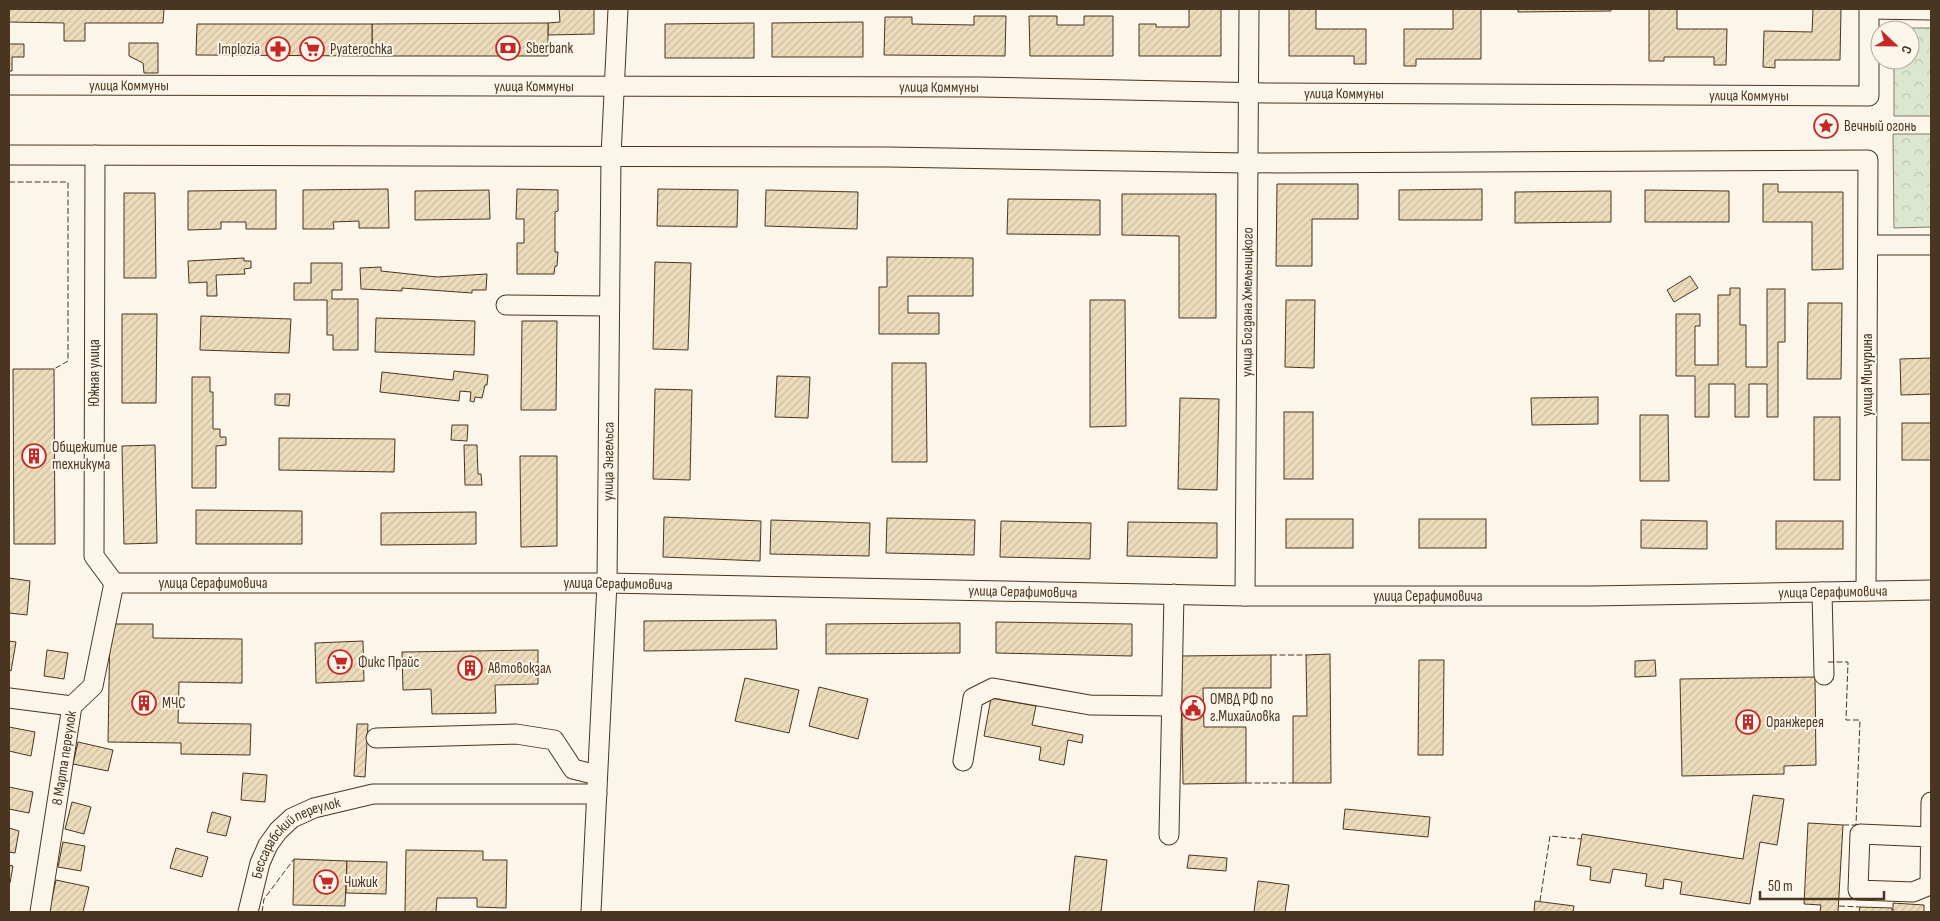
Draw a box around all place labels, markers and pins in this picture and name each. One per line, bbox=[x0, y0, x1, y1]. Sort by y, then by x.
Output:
bank icon: Sberbank bbox=[495, 35, 521, 61]
pharmacy icon: Implozia bbox=[265, 36, 291, 62]
supermarket icon: Pyaterochka bbox=[299, 36, 325, 62]
place label: Sberbank bbox=[526, 39, 573, 58]
place label: Implozia bbox=[218, 40, 260, 59]
place label: Pyaterochka bbox=[330, 40, 393, 59]
place icon: Вечный огонь bbox=[1813, 113, 1839, 139]
place label: Вечный огонь bbox=[1844, 117, 1916, 136]
place label: Общежитие техникума bbox=[52, 438, 118, 474]
building icon: Общежитие техникума bbox=[21, 443, 47, 469]
supermarket icon: Фикс Прайс bbox=[327, 649, 353, 675]
place label: Фикс Прайс bbox=[358, 653, 420, 672]
building icon: Автовокзал bbox=[457, 655, 483, 681]
place label: Автовокзал bbox=[487, 659, 552, 678]
building icon: МЧС bbox=[131, 690, 157, 716]
place label: ОМВД РФ по г.Михайловка bbox=[1210, 690, 1280, 726]
place label: МЧС bbox=[162, 694, 185, 713]
public building icon: ОМВД РФ по г.Михайловка bbox=[1180, 695, 1206, 721]
building icon: Оранжерея bbox=[1735, 709, 1761, 735]
place label: Оранжерея bbox=[1766, 713, 1824, 732]
supermarket icon: Чижик bbox=[313, 869, 339, 895]
place label: Чижик bbox=[344, 873, 378, 892]

